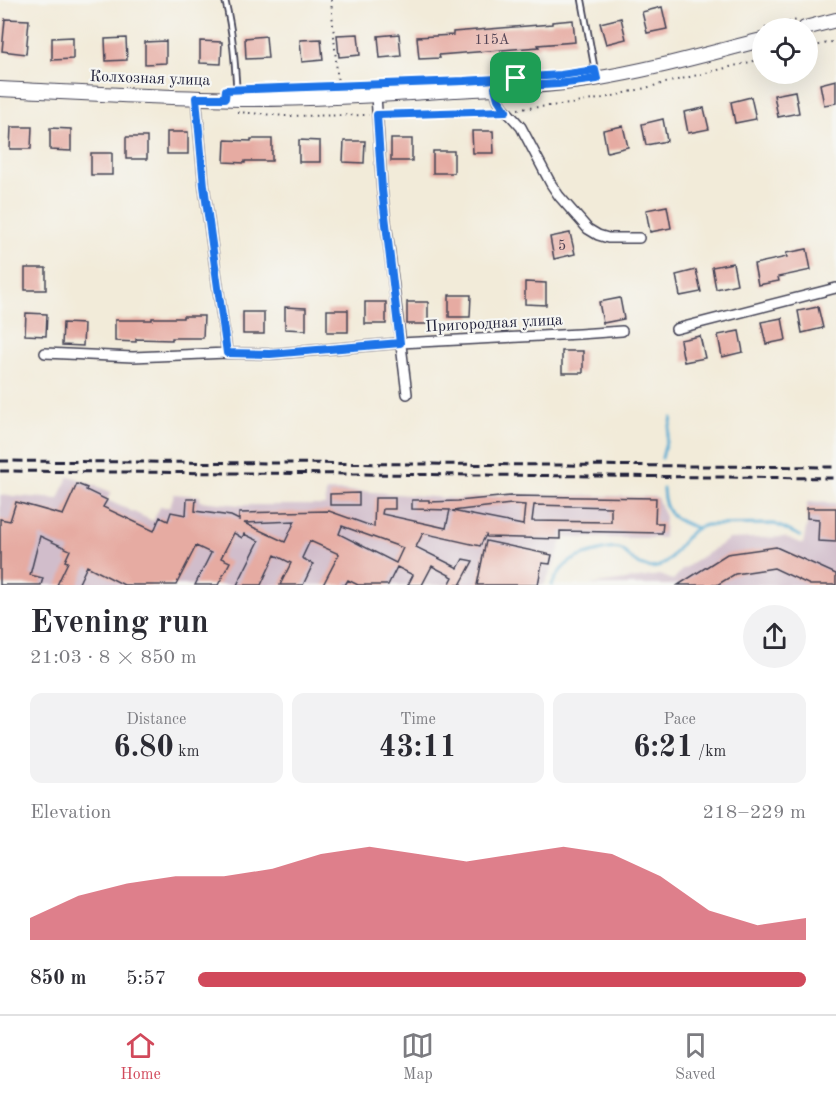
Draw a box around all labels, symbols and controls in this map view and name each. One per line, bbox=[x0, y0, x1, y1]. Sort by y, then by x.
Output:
map controls bbox=[752, 18, 818, 84]
button: locate bbox=[752, 18, 818, 84]
house number: 115А bbox=[474, 33, 510, 47]
pin bbox=[490, 52, 541, 103]
icon: arrive bbox=[499, 61, 532, 94]
street label: Колхозная улица bbox=[89, 69, 211, 89]
house number: 5 bbox=[558, 239, 566, 253]
street label: Пригородная улица bbox=[425, 312, 563, 336]
button: share bbox=[743, 605, 806, 668]
text: Evening run bbox=[30, 607, 209, 640]
text: 21:03 · 8 × 850 m bbox=[30, 648, 197, 668]
text: Distance bbox=[126, 712, 186, 728]
text: Time bbox=[400, 712, 436, 728]
text: Pace bbox=[663, 712, 696, 728]
text: 6.80 bbox=[113, 733, 174, 763]
text: 43:11 bbox=[379, 733, 457, 763]
text: 6:21 bbox=[633, 733, 694, 763]
text: km bbox=[174, 744, 199, 760]
text: /km bbox=[694, 744, 726, 760]
text: Elevation bbox=[30, 803, 111, 823]
text: 218–229 m bbox=[703, 803, 806, 823]
text: 850 m bbox=[30, 969, 86, 989]
text: 5:57 bbox=[126, 969, 166, 989]
tab: Home bbox=[120, 1029, 161, 1085]
tab: Map bbox=[401, 1029, 434, 1085]
tab: Saved bbox=[675, 1029, 716, 1085]

